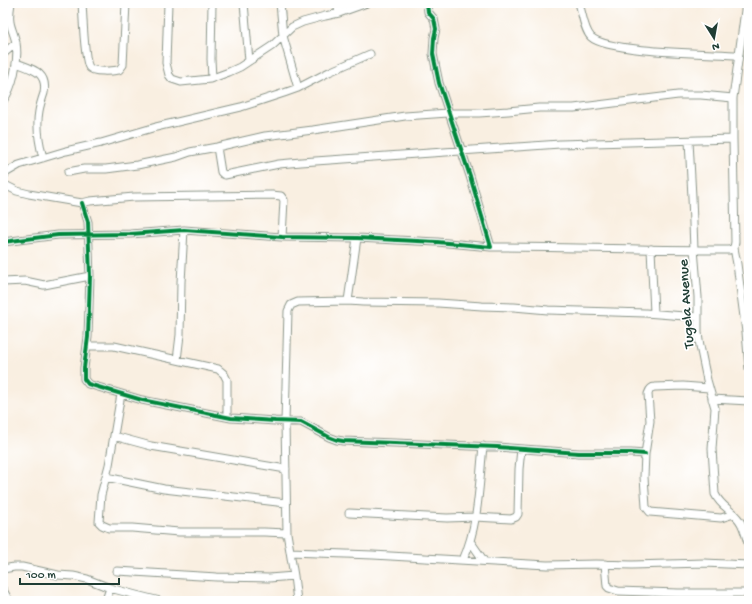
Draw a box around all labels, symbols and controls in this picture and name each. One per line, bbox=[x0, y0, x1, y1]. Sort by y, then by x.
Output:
north arrow bbox=[694, 18, 734, 58]
text: N bbox=[711, 39, 720, 52]
street label: Tugela Avenue bbox=[675, 258, 699, 350]
scale bar bbox=[20, 560, 119, 586]
text: 100 m bbox=[25, 569, 56, 583]

